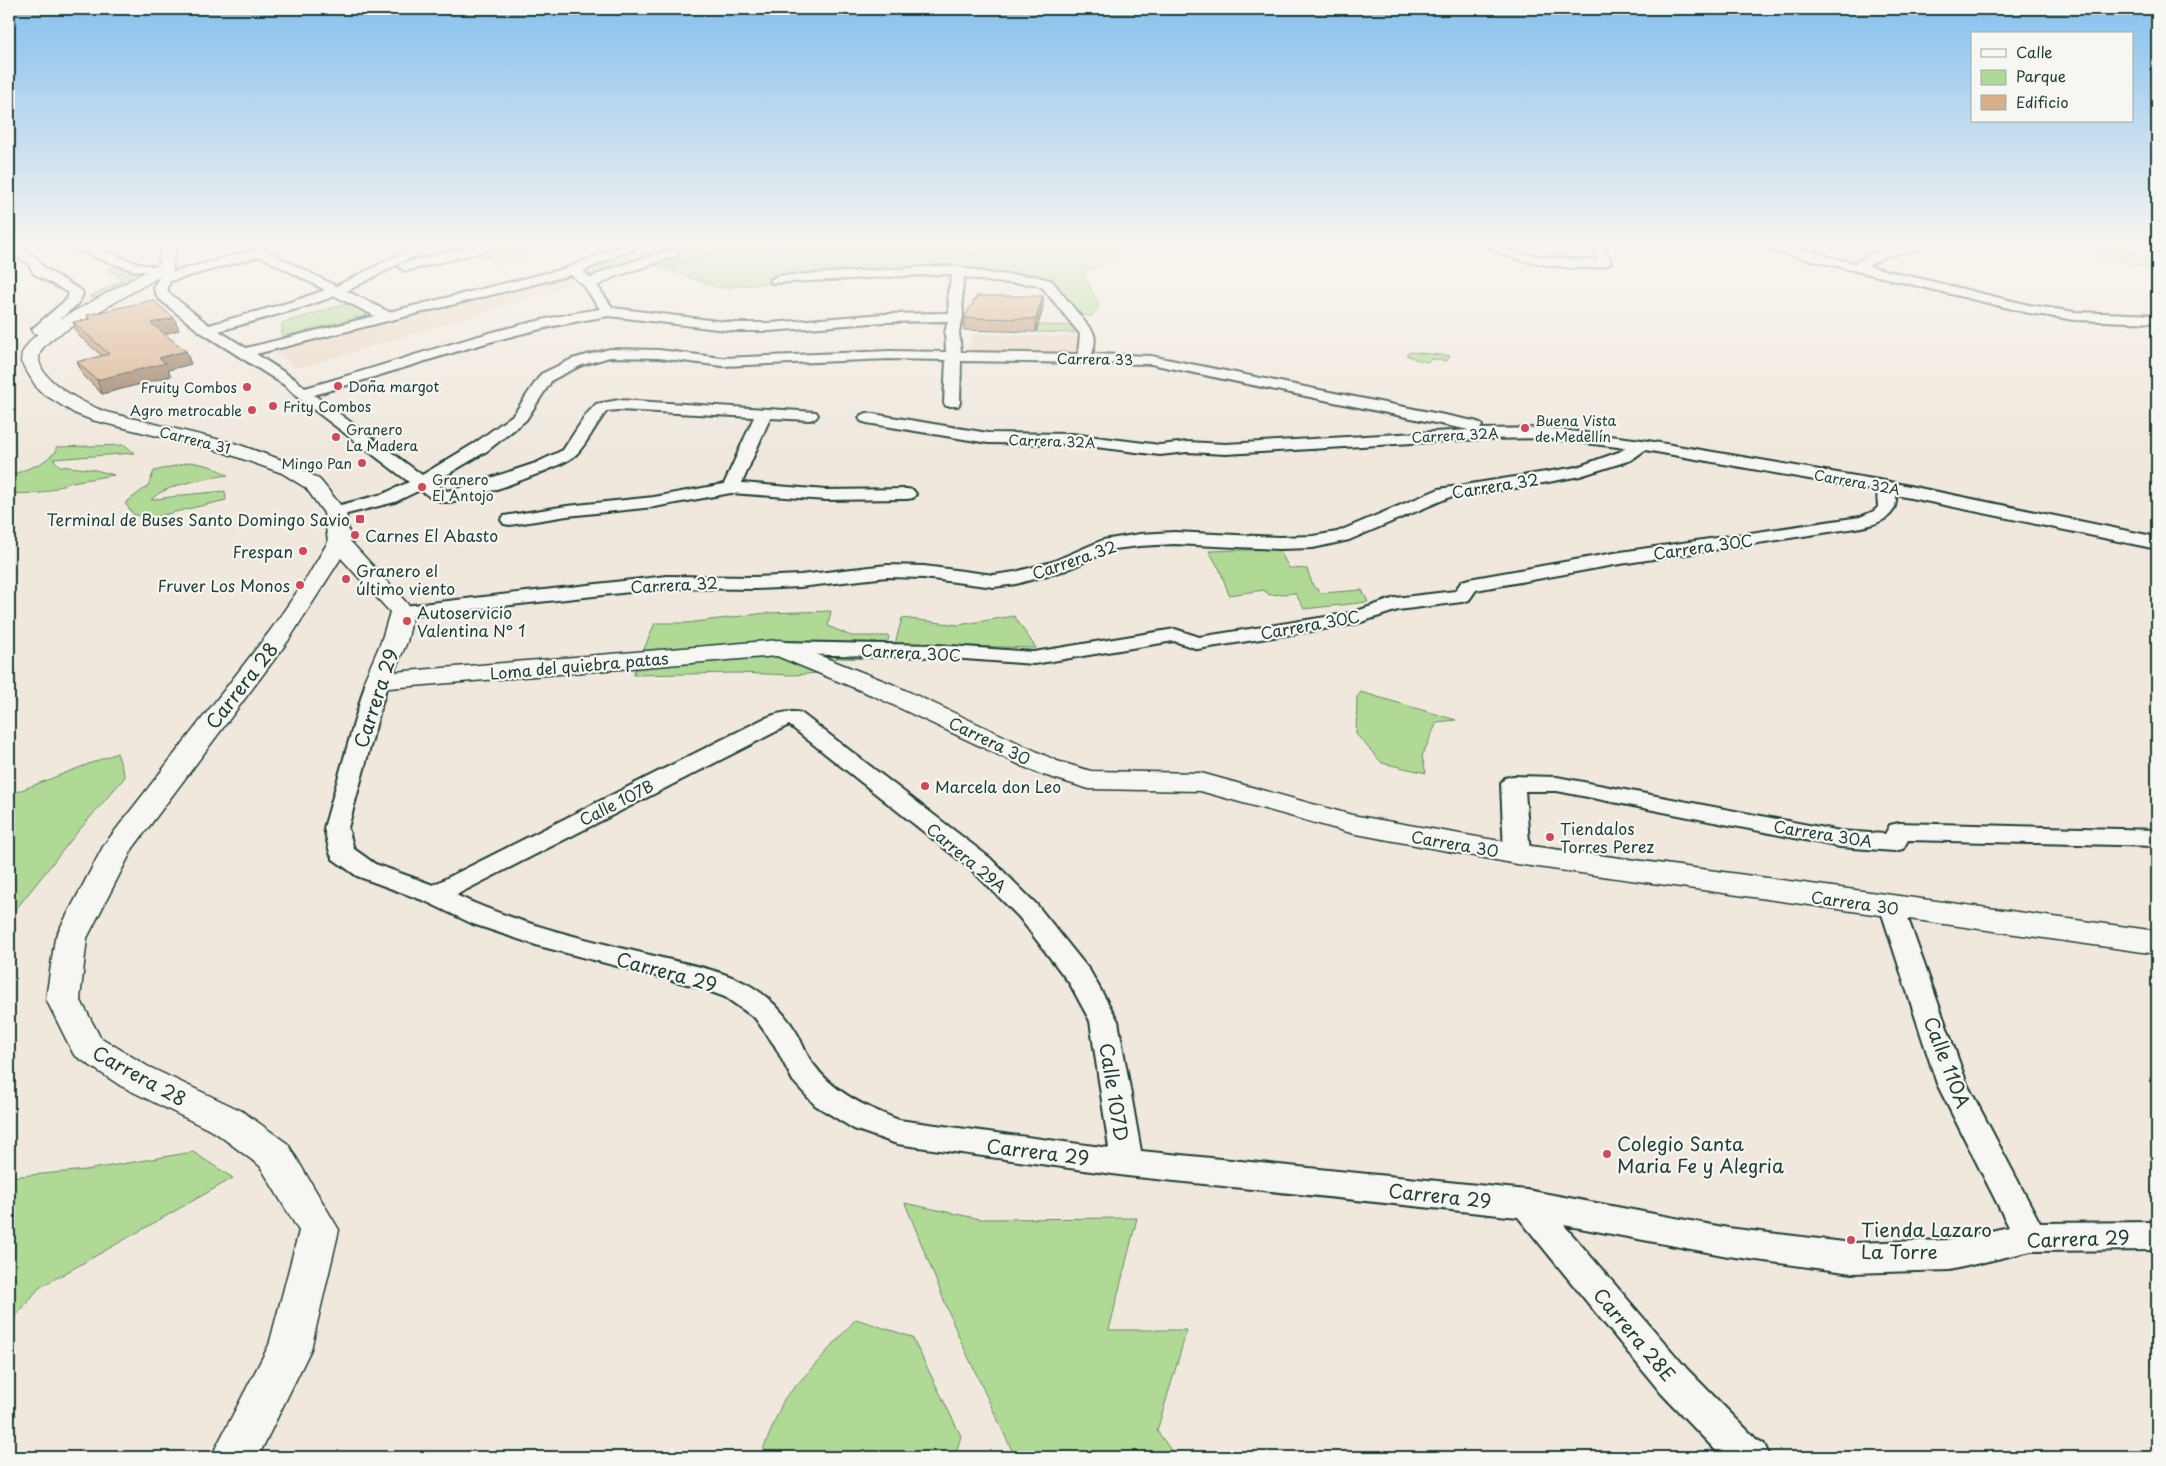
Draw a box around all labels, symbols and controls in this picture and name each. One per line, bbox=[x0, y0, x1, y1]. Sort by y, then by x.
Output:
legend bbox=[1971, 32, 2134, 122]
text: Calle bbox=[2016, 40, 2053, 63]
text: Parque bbox=[2016, 64, 2066, 87]
text: Edificio bbox=[2016, 90, 2069, 113]
street label: Carrera 33 bbox=[1057, 348, 1133, 370]
place label: Doña margot bbox=[348, 376, 440, 397]
place label: Fruity Combos bbox=[141, 377, 237, 398]
marker: Doña margot bbox=[332, 380, 344, 392]
marker: Fruity Combos bbox=[241, 381, 253, 393]
place label: Frity Combos bbox=[283, 396, 371, 417]
place label: Agro metrocable bbox=[130, 400, 242, 421]
marker: Frity Combos bbox=[267, 400, 279, 412]
marker: Agro metrocable bbox=[246, 404, 258, 416]
place label: Buena Vista de Medellín bbox=[1535, 410, 1617, 447]
place label: Granero La Madera bbox=[346, 419, 418, 456]
street label: Carrera 31 bbox=[157, 421, 233, 459]
street label: Carrera 32A bbox=[1411, 422, 1499, 448]
marker: Buena Vista de Medellín bbox=[1519, 422, 1531, 434]
street label: Carrera 32A bbox=[1008, 429, 1096, 453]
marker: Granero La Madera bbox=[330, 431, 342, 443]
place label: Mingo Pan bbox=[281, 453, 352, 474]
marker: Mingo Pan bbox=[356, 457, 368, 469]
street label: Carrera 32A bbox=[1812, 464, 1902, 500]
street label: Carrera 32 bbox=[1450, 466, 1540, 504]
place label: Granero El Antojo bbox=[432, 469, 494, 506]
marker: Granero El Antojo bbox=[416, 481, 428, 493]
place label: Terminal de Buses Santo Domingo Savio bbox=[47, 507, 350, 531]
marker: Terminal de Buses Santo Domingo Savio bbox=[354, 513, 366, 525]
place label: Carnes El Abasto bbox=[365, 523, 498, 547]
street label: Carrera 30C bbox=[1652, 527, 1754, 565]
marker: Carnes El Abasto bbox=[349, 529, 361, 541]
street label: Carrera 32 bbox=[1029, 533, 1119, 585]
place label: Frespan bbox=[233, 539, 293, 563]
marker: Frespan bbox=[297, 545, 309, 557]
place label: Granero el último viento bbox=[356, 558, 455, 600]
street label: Carrera 32 bbox=[630, 570, 718, 598]
place label: Fruver Los Monos bbox=[157, 573, 290, 597]
marker: Granero el último viento bbox=[340, 573, 352, 585]
marker: Fruver Los Monos bbox=[294, 579, 306, 591]
place label: Autoservicio Valentina N° 1 bbox=[417, 600, 525, 642]
street label: Carrera 30C bbox=[1258, 603, 1362, 645]
marker: Autoservicio Valentina N° 1 bbox=[401, 615, 413, 627]
street label: Carrera 28 bbox=[198, 636, 284, 734]
street label: Carrera 30C bbox=[860, 637, 962, 667]
street label: Carrera 29 bbox=[346, 645, 404, 751]
street label: Loma del quiebra patas bbox=[489, 645, 669, 685]
street label: Carrera 30 bbox=[945, 710, 1035, 770]
street label: Calle 107B bbox=[575, 773, 657, 831]
place label: Marcela don Leo bbox=[935, 774, 1061, 798]
marker: Marcela don Leo bbox=[919, 780, 931, 792]
street label: Carrera 30A bbox=[1772, 813, 1874, 853]
street label: Carrera 29A bbox=[922, 816, 1012, 898]
place label: Tiendalos Torres Perez bbox=[1560, 816, 1654, 858]
street label: Carrera 30 bbox=[1409, 824, 1501, 862]
marker: Tiendalos Torres Perez bbox=[1544, 831, 1556, 843]
street label: Carrera 30 bbox=[1810, 884, 1900, 920]
street label: Carrera 29 bbox=[614, 944, 720, 998]
street label: Calle 110A bbox=[1918, 1012, 1978, 1112]
street label: Carrera 28 bbox=[88, 1038, 192, 1112]
street label: Calle 107D bbox=[1093, 1041, 1137, 1143]
place label: Colegio Santa Maria Fe y Alegria bbox=[1617, 1129, 1784, 1179]
street label: Carrera 29 bbox=[985, 1131, 1091, 1171]
marker: Colegio Santa Maria Fe y Alegria bbox=[1601, 1148, 1613, 1160]
street label: Carrera 29 bbox=[1387, 1176, 1493, 1214]
place label: Tienda Lazaro La Torre bbox=[1861, 1215, 1992, 1265]
street label: Carrera 29 bbox=[2026, 1222, 2130, 1254]
marker: Tienda Lazaro La Torre bbox=[1845, 1234, 1857, 1246]
street label: Carrera 28E bbox=[1587, 1281, 1683, 1387]

